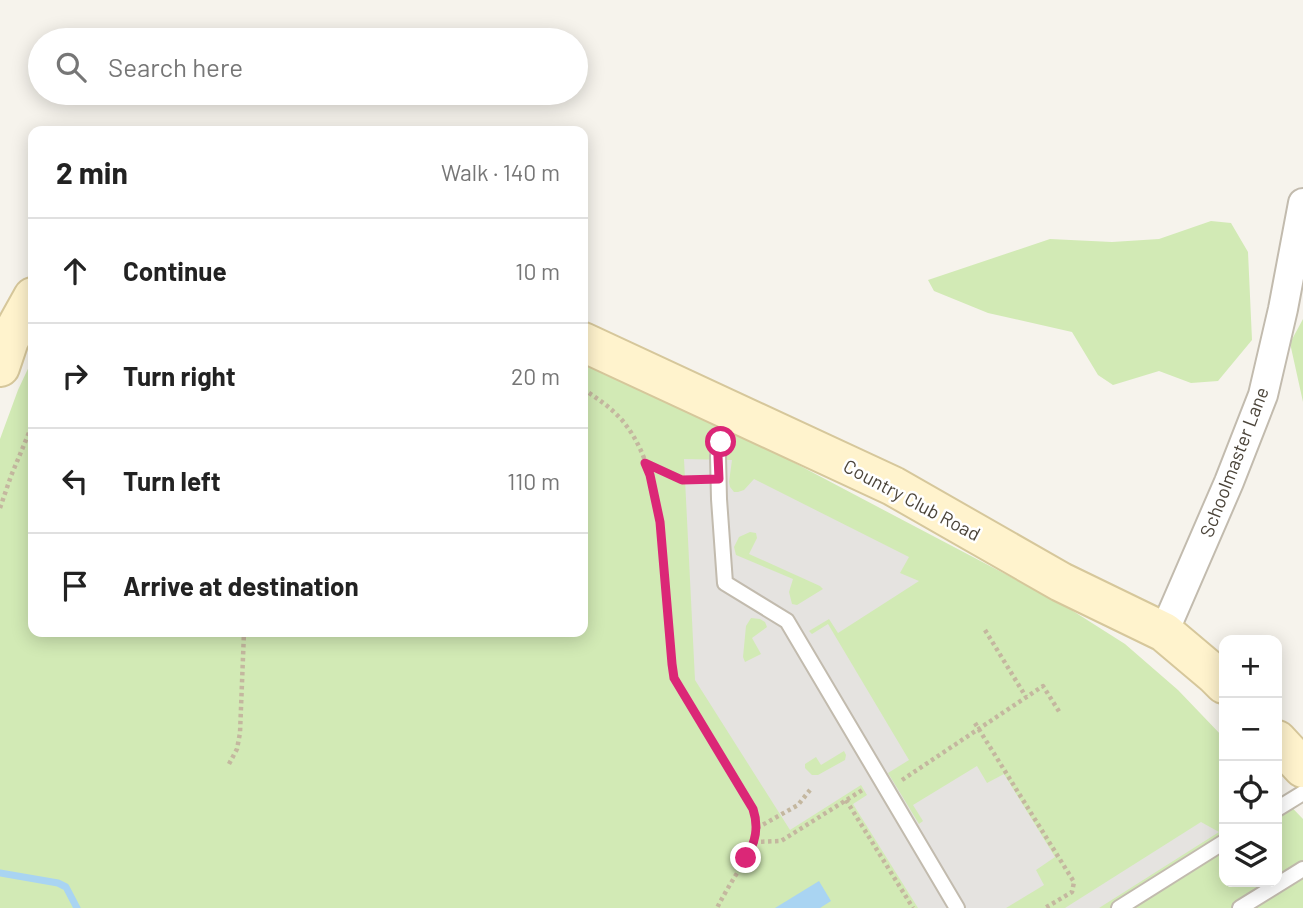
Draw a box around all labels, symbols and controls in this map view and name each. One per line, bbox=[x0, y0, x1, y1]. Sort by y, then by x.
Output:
search box bbox=[28, 28, 588, 105]
icon: search bbox=[52, 48, 90, 86]
text: Search here bbox=[108, 51, 243, 82]
text: 2 min bbox=[56, 154, 128, 190]
text: Walk · 140 m bbox=[441, 158, 560, 186]
icon: ahead bbox=[56, 252, 94, 290]
text: Continue bbox=[123, 255, 227, 286]
text: 10 m bbox=[515, 257, 560, 285]
icon: right bbox=[56, 357, 94, 395]
text: Turn right bbox=[123, 360, 236, 391]
text: 20 m bbox=[511, 362, 560, 390]
street label: Schoolmaster Lane bbox=[1194, 384, 1273, 540]
route start bbox=[705, 426, 736, 457]
street label: Country Club Road bbox=[840, 454, 985, 545]
icon: left bbox=[56, 462, 94, 500]
text: Turn left bbox=[123, 465, 221, 496]
text: 110 m bbox=[507, 467, 560, 495]
icon: arrive bbox=[56, 567, 94, 605]
text: Arrive at destination bbox=[123, 570, 359, 601]
map controls bbox=[1219, 635, 1282, 887]
button: + bbox=[1219, 635, 1282, 698]
button: − bbox=[1219, 698, 1282, 761]
button: locate bbox=[1219, 761, 1282, 824]
button: layers bbox=[1219, 824, 1282, 887]
route end bbox=[730, 842, 761, 873]

